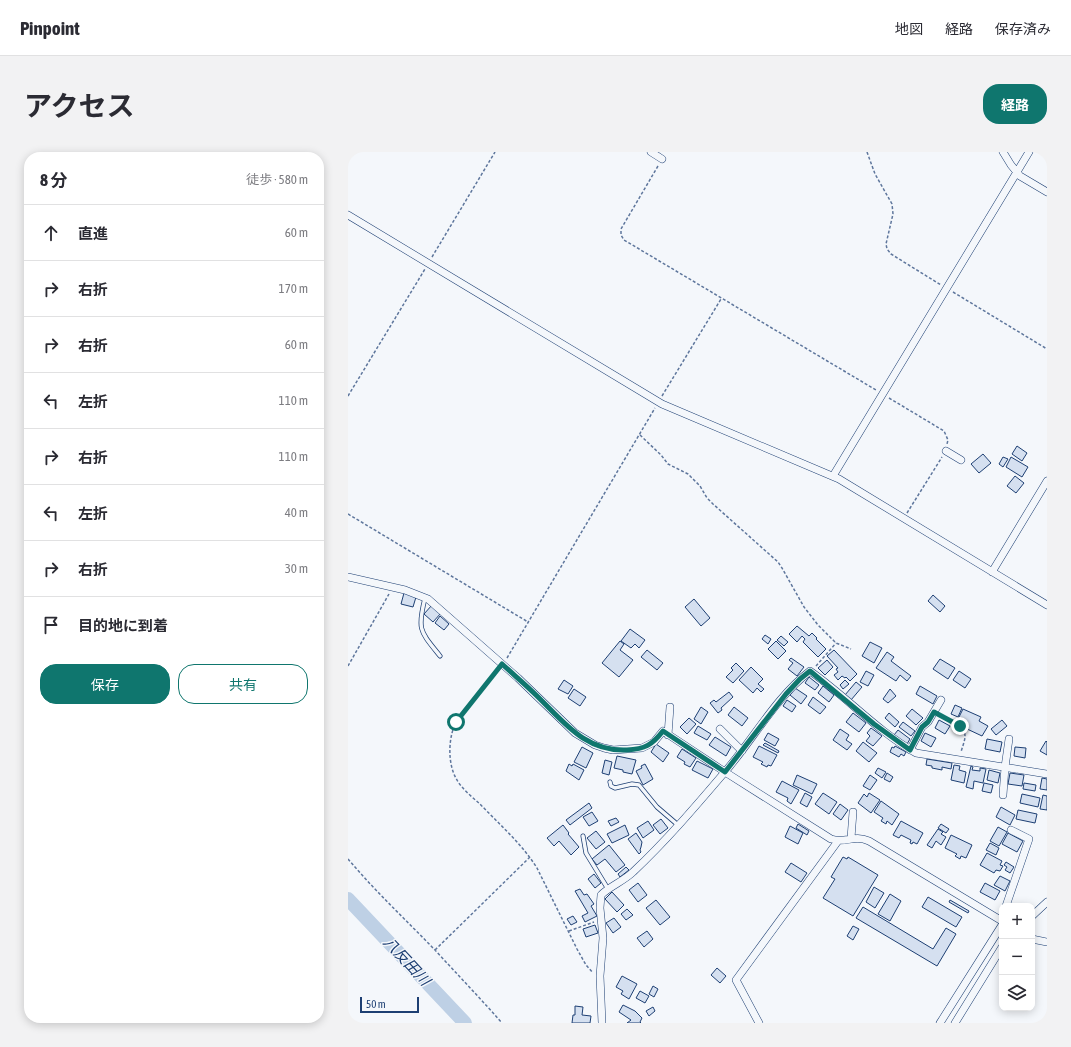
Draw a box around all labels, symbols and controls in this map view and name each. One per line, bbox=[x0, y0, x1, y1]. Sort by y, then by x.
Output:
text: Pinpoint bbox=[20, 17, 80, 39]
text: 地図 bbox=[895, 21, 923, 37]
text: 経路 bbox=[945, 21, 973, 37]
text: 保存済み bbox=[995, 21, 1051, 37]
button: 経路 bbox=[983, 84, 1047, 124]
text: アクセス bbox=[24, 90, 135, 122]
text: 8 分 bbox=[40, 170, 67, 190]
text: 徒歩 · 580 m bbox=[246, 172, 308, 187]
icon: ahead bbox=[40, 222, 62, 244]
text: 直進 bbox=[78, 225, 108, 242]
text: 60 m bbox=[285, 225, 308, 240]
icon: right bbox=[40, 278, 62, 300]
text: 右折 bbox=[78, 281, 108, 298]
text: 170 m bbox=[279, 281, 308, 296]
icon: right bbox=[40, 334, 62, 356]
text: 右折 bbox=[78, 337, 108, 354]
text: 60 m bbox=[285, 337, 308, 352]
icon: left bbox=[40, 390, 62, 412]
text: 左折 bbox=[78, 393, 108, 410]
text: 110 m bbox=[279, 393, 308, 408]
icon: right bbox=[40, 446, 62, 468]
text: 右折 bbox=[78, 449, 108, 466]
text: 110 m bbox=[279, 449, 308, 464]
icon: left bbox=[40, 502, 62, 524]
text: 左折 bbox=[78, 505, 108, 522]
text: 40 m bbox=[285, 505, 308, 520]
icon: right bbox=[40, 558, 62, 580]
text: 右折 bbox=[78, 561, 108, 578]
text: 30 m bbox=[285, 561, 308, 576]
icon: arrive bbox=[40, 614, 62, 636]
text: 目的地に到着 bbox=[78, 617, 168, 634]
button: 保存 bbox=[40, 664, 170, 704]
button: 共有 bbox=[178, 664, 308, 704]
route start bbox=[447, 713, 465, 731]
route end bbox=[951, 717, 969, 735]
map controls bbox=[999, 903, 1035, 1011]
button: + bbox=[999, 903, 1035, 939]
water label: 八反田川 bbox=[380, 933, 435, 990]
button: − bbox=[999, 939, 1035, 975]
button: layers bbox=[999, 975, 1035, 1011]
scale bar bbox=[360, 995, 419, 1014]
text: 50 m bbox=[366, 998, 386, 1010]

